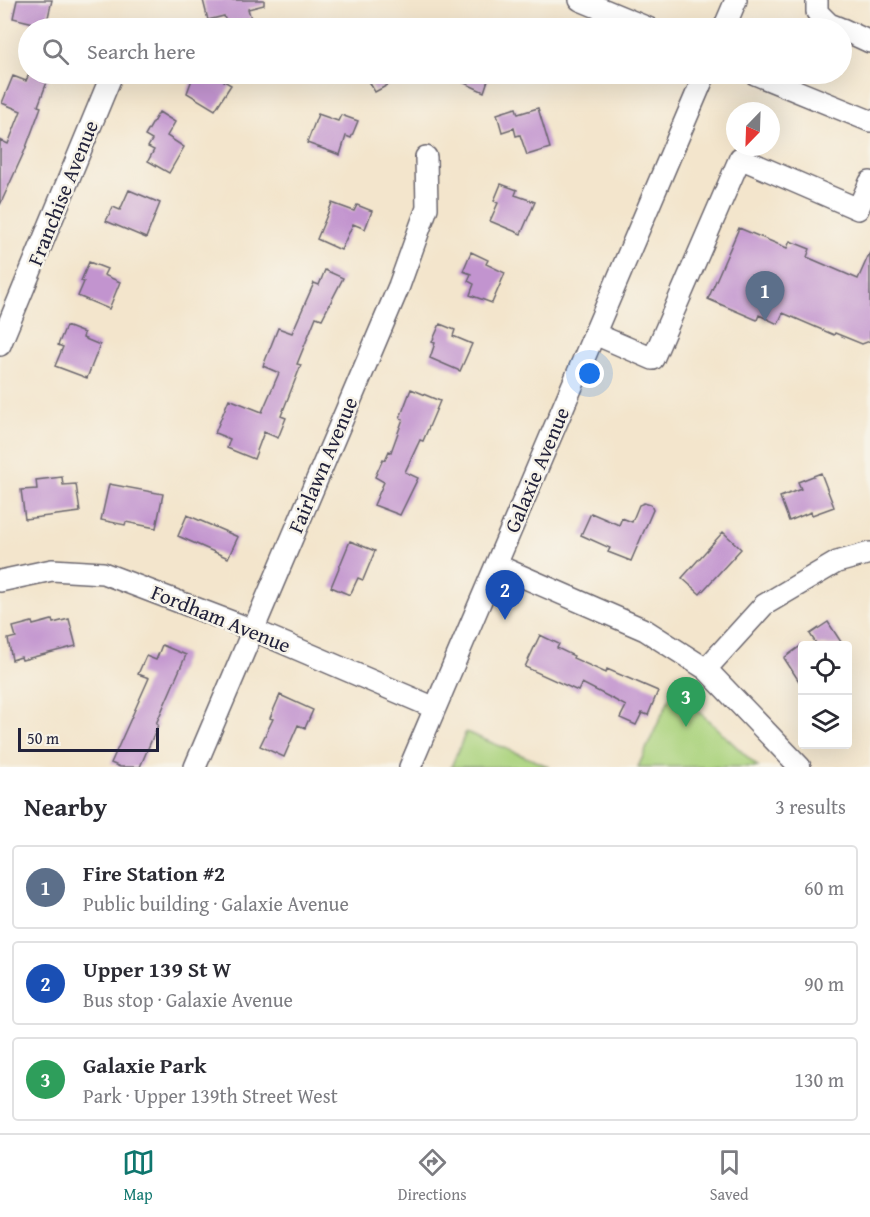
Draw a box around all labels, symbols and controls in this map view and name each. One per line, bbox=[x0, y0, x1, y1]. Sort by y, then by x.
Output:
search box bbox=[18, 18, 852, 84]
icon: search bbox=[39, 35, 72, 68]
text: Search here bbox=[87, 35, 196, 67]
north arrow bbox=[726, 102, 780, 156]
street label: Franchise Avenue bbox=[19, 115, 106, 270]
pin: 1 bbox=[746, 272, 784, 321]
your location bbox=[575, 359, 604, 388]
street label: Fairlawn Avenue bbox=[280, 392, 365, 538]
street label: Galaxie Avenue bbox=[496, 402, 577, 537]
pin: 2 bbox=[486, 570, 524, 620]
street label: Fordham Avenue bbox=[147, 576, 296, 661]
map controls bbox=[798, 641, 852, 749]
button: locate bbox=[798, 641, 852, 695]
pin: 3 bbox=[666, 678, 706, 727]
button: layers bbox=[798, 695, 852, 749]
scale bar bbox=[18, 725, 159, 752]
text: 50 m bbox=[27, 726, 59, 750]
text: Nearby bbox=[24, 787, 107, 826]
text: 3 results bbox=[775, 792, 846, 821]
text: Fire Station #2 bbox=[83, 857, 225, 889]
text: 1 bbox=[40, 873, 51, 902]
text: 60 m bbox=[804, 873, 844, 902]
text: Public building · Galaxie Avenue bbox=[83, 889, 349, 918]
text: Upper 139 St W bbox=[83, 953, 231, 985]
text: 2 bbox=[40, 969, 51, 998]
text: 90 m bbox=[804, 969, 844, 998]
text: Bus stop · Galaxie Avenue bbox=[83, 985, 293, 1014]
text: Galaxie Park bbox=[83, 1049, 207, 1081]
text: 3 bbox=[40, 1065, 51, 1094]
text: 130 m bbox=[794, 1065, 844, 1094]
text: Park · Upper 139th Street West bbox=[83, 1081, 338, 1110]
tab: Map bbox=[122, 1146, 155, 1206]
tab: Directions bbox=[398, 1146, 467, 1206]
tab: Saved bbox=[710, 1146, 748, 1206]

